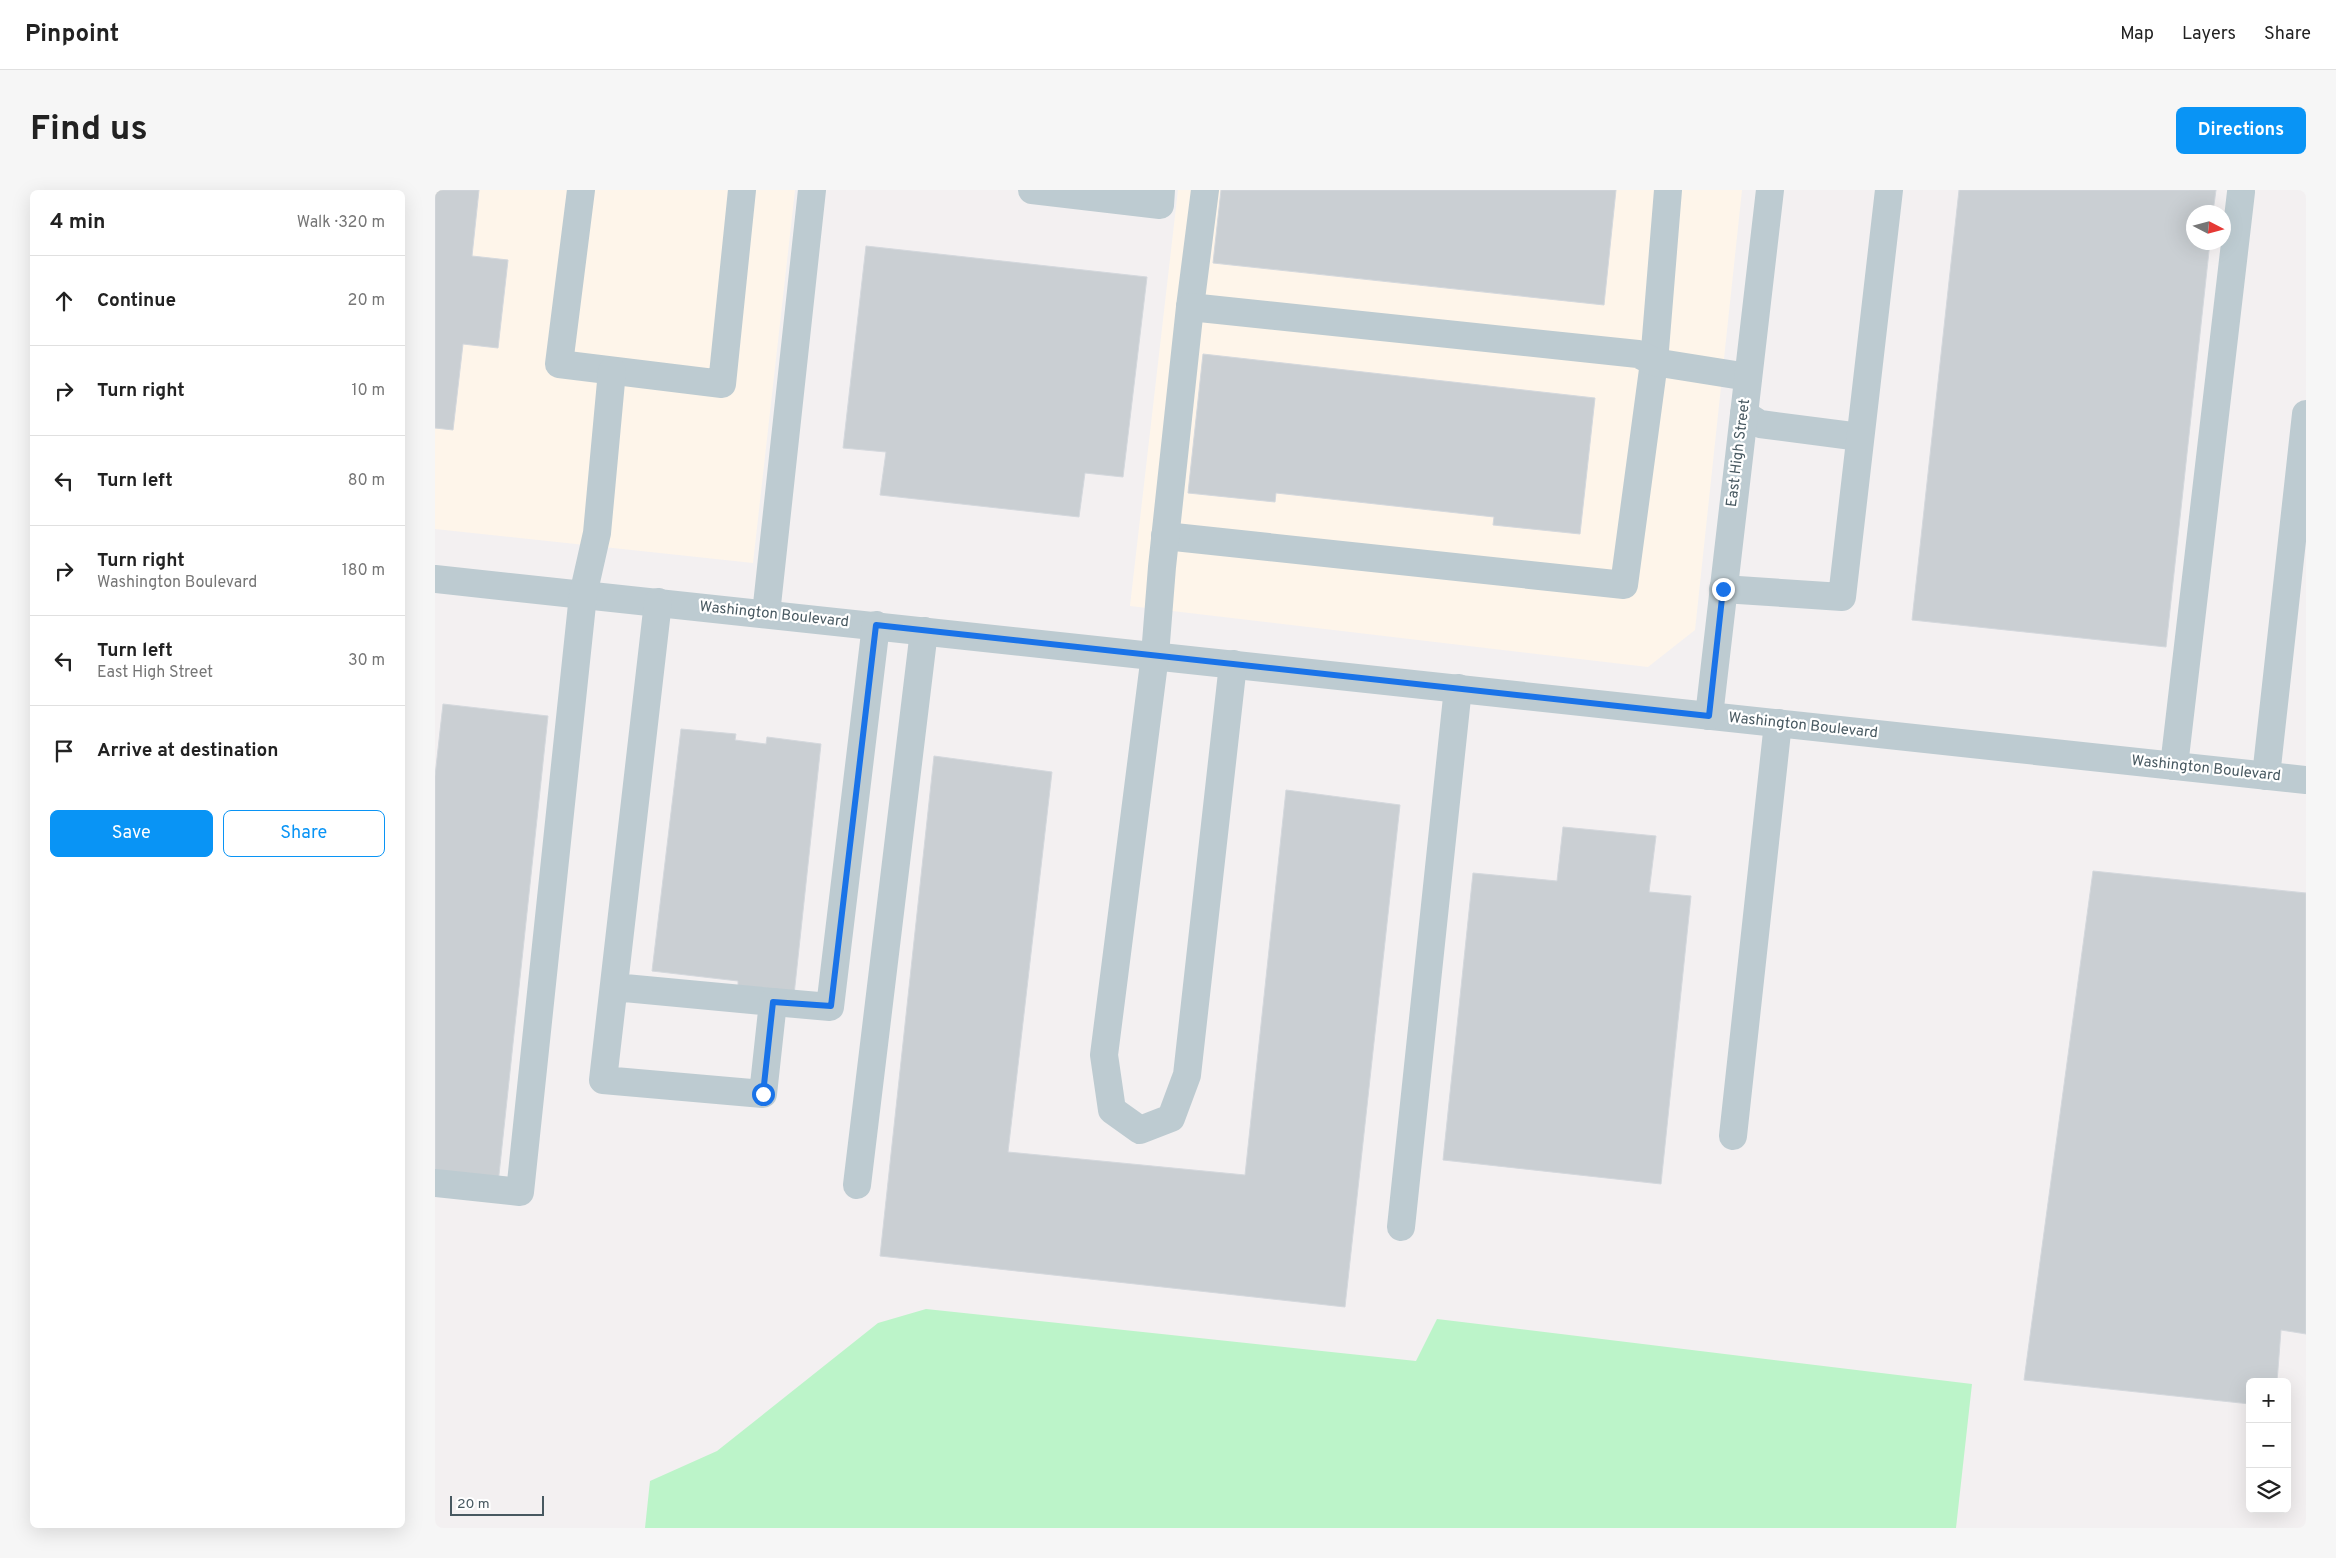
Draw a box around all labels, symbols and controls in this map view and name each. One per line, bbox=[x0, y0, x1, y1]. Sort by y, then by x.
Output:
text: Pinpoint bbox=[25, 20, 119, 50]
text: Map bbox=[2120, 23, 2154, 46]
text: Layers bbox=[2182, 23, 2236, 46]
text: Share bbox=[2264, 23, 2311, 46]
button: Directions bbox=[2176, 107, 2306, 154]
text: Find us bbox=[30, 108, 148, 152]
north arrow bbox=[2186, 205, 2231, 250]
text: 4 min bbox=[50, 209, 106, 236]
text: Walk · 320 m bbox=[297, 213, 385, 233]
icon: ahead bbox=[50, 287, 78, 315]
text: Continue bbox=[97, 289, 176, 313]
text: 20 m bbox=[348, 291, 385, 311]
icon: right bbox=[50, 377, 78, 405]
text: Turn right bbox=[97, 379, 185, 403]
text: 10 m bbox=[351, 381, 385, 401]
street label: East High Street bbox=[1723, 398, 1755, 508]
icon: left bbox=[50, 467, 78, 495]
text: Turn left bbox=[97, 469, 173, 493]
text: 80 m bbox=[348, 471, 385, 491]
text: Turn right bbox=[97, 549, 185, 573]
icon: right bbox=[50, 557, 78, 585]
text: 180 m bbox=[342, 561, 385, 581]
text: Washington Boulevard bbox=[97, 573, 257, 593]
route end bbox=[1712, 578, 1735, 601]
street label: Washington Boulevard bbox=[698, 598, 850, 632]
text: Turn left bbox=[97, 639, 173, 663]
icon: left bbox=[50, 647, 78, 675]
text: 30 m bbox=[348, 651, 385, 671]
text: East High Street bbox=[97, 663, 213, 683]
street label: Washington Boulevard bbox=[1727, 709, 1879, 743]
icon: arrive bbox=[50, 737, 78, 765]
text: Arrive at destination bbox=[97, 739, 278, 763]
street label: Washington Boulevard bbox=[2130, 752, 2282, 786]
button: Save bbox=[50, 810, 213, 857]
button: Share bbox=[223, 810, 385, 857]
route start bbox=[752, 1083, 775, 1106]
map controls bbox=[2246, 1378, 2291, 1513]
button: + bbox=[2246, 1378, 2291, 1423]
button: − bbox=[2246, 1423, 2291, 1468]
button: layers bbox=[2246, 1468, 2291, 1513]
scale bar bbox=[450, 1493, 544, 1516]
text: 20 m bbox=[457, 1496, 490, 1513]

